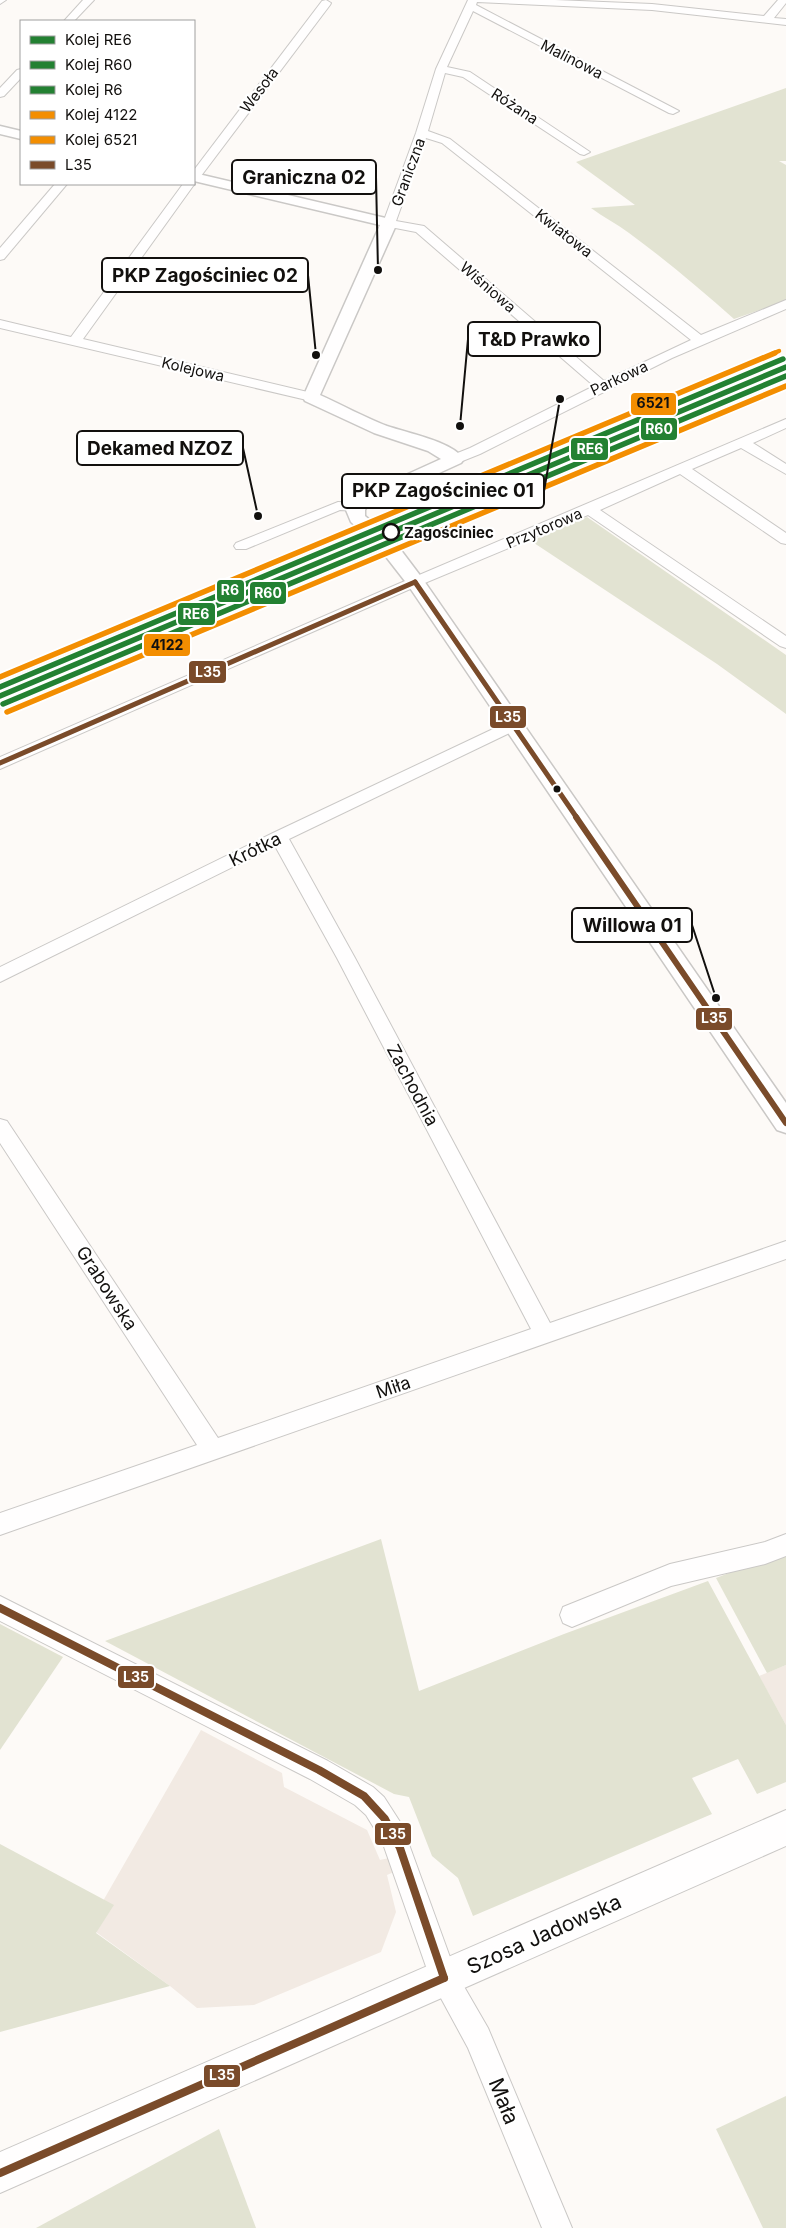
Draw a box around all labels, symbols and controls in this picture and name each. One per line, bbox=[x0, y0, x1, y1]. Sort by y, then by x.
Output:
legend bbox=[20, 20, 195, 185]
text: Kolej RE6 bbox=[65, 30, 132, 49]
street label: Malinowa bbox=[538, 35, 606, 83]
text: Kolej R60 bbox=[65, 55, 132, 74]
street label: Wesoła bbox=[236, 64, 282, 116]
text: Kolej R6 bbox=[65, 80, 123, 99]
street label: Różana bbox=[488, 84, 542, 128]
text: Kolej 4122 bbox=[65, 105, 138, 124]
text: Kolej 6521 bbox=[65, 130, 137, 149]
street label: Graniczna bbox=[387, 135, 429, 209]
text: L35 bbox=[65, 155, 92, 174]
callout: Graniczna 02 bbox=[232, 160, 376, 194]
text: Graniczna 02 bbox=[242, 166, 366, 189]
street label: Kwiatowa bbox=[531, 205, 597, 261]
street label: Wiśniowa bbox=[456, 257, 520, 317]
callout: PKP Zagościniec 02 bbox=[102, 258, 308, 292]
text: PKP Zagościniec 02 bbox=[112, 264, 298, 287]
callout: T&D Prawko bbox=[468, 322, 600, 356]
text: T&D Prawko bbox=[478, 328, 590, 351]
street label: Kolejowa bbox=[160, 353, 226, 385]
street label: Parkowa bbox=[587, 356, 651, 400]
line badge: 6521 bbox=[630, 392, 677, 416]
text: 6521 bbox=[637, 394, 669, 411]
line badge: R60 bbox=[640, 417, 678, 441]
text: R60 bbox=[645, 420, 673, 437]
callout: Dekamed NZOZ bbox=[77, 431, 243, 465]
text: Dekamed NZOZ bbox=[87, 437, 233, 460]
line badge: RE6 bbox=[570, 437, 609, 461]
text: RE6 bbox=[577, 440, 603, 457]
callout: PKP Zagościniec 01 bbox=[342, 474, 544, 508]
text: PKP Zagościniec 01 bbox=[352, 479, 534, 502]
street label: Przytorowa bbox=[503, 503, 585, 553]
marker: Zagościniec bbox=[382, 523, 400, 541]
place label: Zagościniec bbox=[404, 523, 494, 542]
line badge: R6 bbox=[216, 579, 245, 603]
text: R6 bbox=[221, 581, 239, 598]
line badge: R60 bbox=[249, 581, 287, 605]
text: R60 bbox=[254, 584, 282, 601]
line badge: RE6 bbox=[177, 602, 216, 626]
text: RE6 bbox=[183, 605, 209, 622]
line badge: 4122 bbox=[143, 633, 191, 657]
text: 4122 bbox=[151, 636, 183, 653]
line badge: L35 bbox=[188, 660, 227, 684]
text: L35 bbox=[195, 663, 221, 680]
line badge: L35 bbox=[489, 705, 527, 729]
text: L35 bbox=[495, 708, 521, 725]
unlabelled marker bbox=[552, 784, 562, 794]
street label: Krótka bbox=[226, 827, 284, 871]
callout: Willowa 01 bbox=[572, 908, 692, 942]
text: Willowa 01 bbox=[582, 914, 682, 937]
line badge: L35 bbox=[695, 1007, 733, 1031]
text: L35 bbox=[701, 1009, 727, 1026]
street label: Zachodnia bbox=[383, 1041, 443, 1129]
street label: Grabowska bbox=[72, 1242, 142, 1334]
street label: Miła bbox=[373, 1371, 413, 1403]
line badge: L35 bbox=[117, 1665, 155, 1689]
text: L35 bbox=[123, 1668, 149, 1685]
line badge: L35 bbox=[374, 1822, 412, 1846]
text: L35 bbox=[380, 1825, 406, 1842]
street label: Szosa Jadowska bbox=[463, 1889, 625, 1979]
line badge: L35 bbox=[203, 2064, 241, 2088]
text: L35 bbox=[209, 2066, 235, 2083]
street label: Mała bbox=[483, 2074, 525, 2128]

